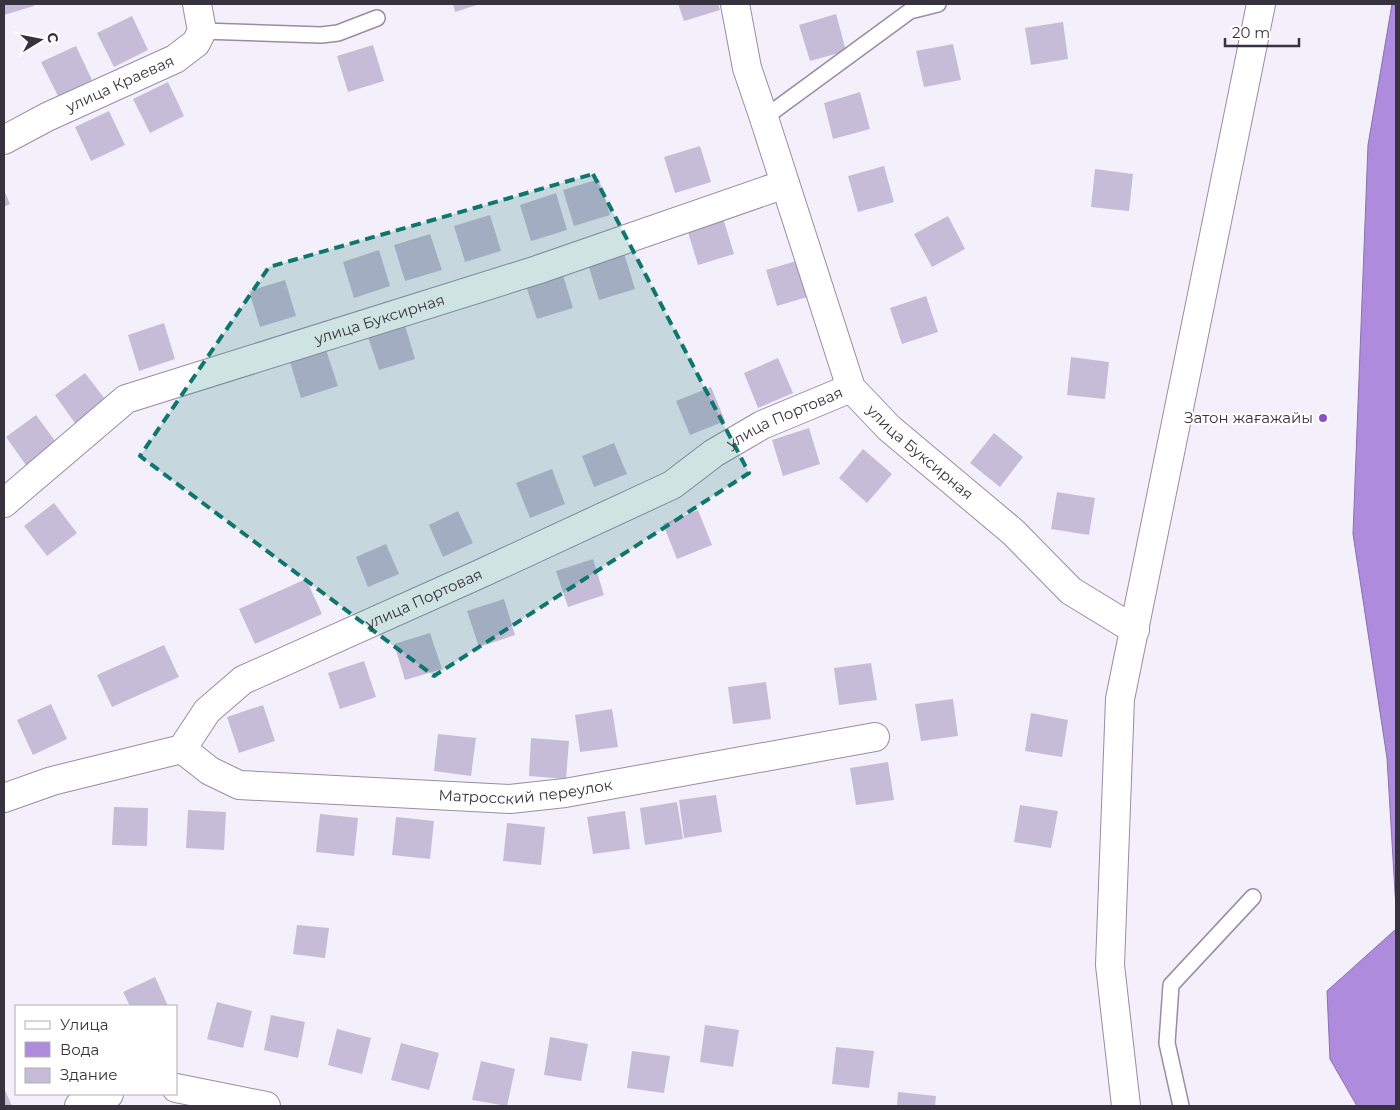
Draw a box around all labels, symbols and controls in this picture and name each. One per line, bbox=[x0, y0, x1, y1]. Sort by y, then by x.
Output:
north arrow bbox=[15, 15, 65, 65]
scale bar bbox=[1225, 15, 1299, 47]
text: 20 m bbox=[1232, 23, 1270, 42]
text: С bbox=[43, 31, 63, 44]
street label: улица Краевая bbox=[62, 51, 177, 117]
street label: улица Буксирная bbox=[311, 290, 447, 349]
street label: улица Портовая bbox=[722, 383, 845, 453]
street label: улица Буксирная bbox=[862, 400, 977, 504]
place label: Затон жағажайы bbox=[1184, 408, 1313, 427]
marker: Затон жағажайы bbox=[1317, 412, 1329, 424]
street label: улица Портовая bbox=[361, 564, 485, 633]
street label: Матросский переулок bbox=[438, 775, 614, 808]
legend bbox=[15, 1005, 178, 1095]
text: Улица bbox=[60, 1015, 108, 1034]
text: Вода bbox=[60, 1040, 99, 1059]
text: Здание bbox=[60, 1065, 118, 1084]

